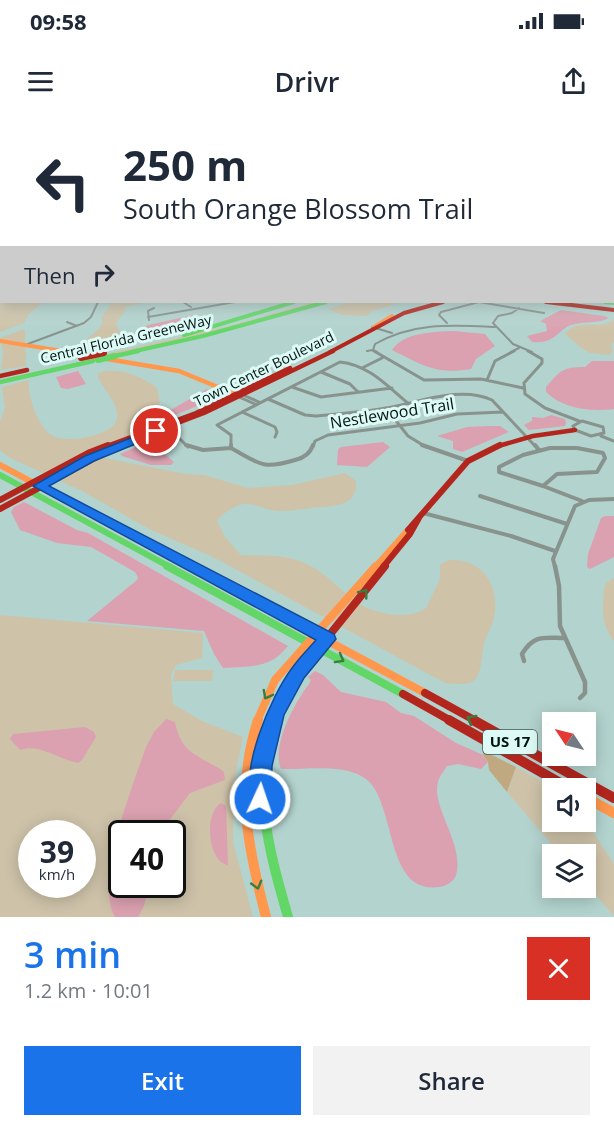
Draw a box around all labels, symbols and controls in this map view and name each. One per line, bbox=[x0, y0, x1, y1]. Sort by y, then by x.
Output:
text: 09:58 bbox=[30, 6, 87, 36]
text: Drivr bbox=[274, 63, 340, 100]
icon: menu bbox=[24, 65, 57, 98]
icon: share bbox=[557, 65, 590, 98]
text: 250 m bbox=[123, 136, 247, 193]
icon: left bbox=[24, 144, 102, 222]
text: South Orange Blossom Trail bbox=[123, 190, 473, 227]
icon: right bbox=[87, 258, 120, 291]
text: Then bbox=[24, 260, 75, 290]
street label: Central Florida GreeneWay bbox=[38, 309, 214, 367]
street label: Town Center Boulevard bbox=[191, 326, 337, 411]
street label: Nestlewood Trail bbox=[328, 392, 456, 434]
pin bbox=[130, 405, 181, 456]
icon: arrive bbox=[139, 414, 172, 447]
one-way arrow bbox=[356, 588, 367, 599]
one-way arrow bbox=[334, 652, 345, 663]
one-way arrow bbox=[263, 689, 274, 699]
north arrow bbox=[542, 712, 596, 766]
map controls bbox=[542, 712, 596, 898]
one-way arrow bbox=[467, 715, 477, 727]
road number: US 17 bbox=[483, 730, 537, 754]
position arrow bbox=[228, 767, 292, 831]
button: sound bbox=[542, 778, 596, 832]
speed limit sign: 40 bbox=[108, 820, 186, 898]
text: 39 bbox=[40, 831, 74, 872]
button: layers bbox=[542, 844, 596, 898]
text: km/h bbox=[39, 864, 75, 884]
one-way arrow bbox=[250, 879, 262, 889]
text: 3 min bbox=[24, 930, 121, 979]
button: close bbox=[527, 937, 590, 1000]
text: 1.2 km · 10:01 bbox=[24, 977, 153, 1004]
button: Exit bbox=[24, 1046, 301, 1115]
button: Share bbox=[313, 1046, 590, 1115]

